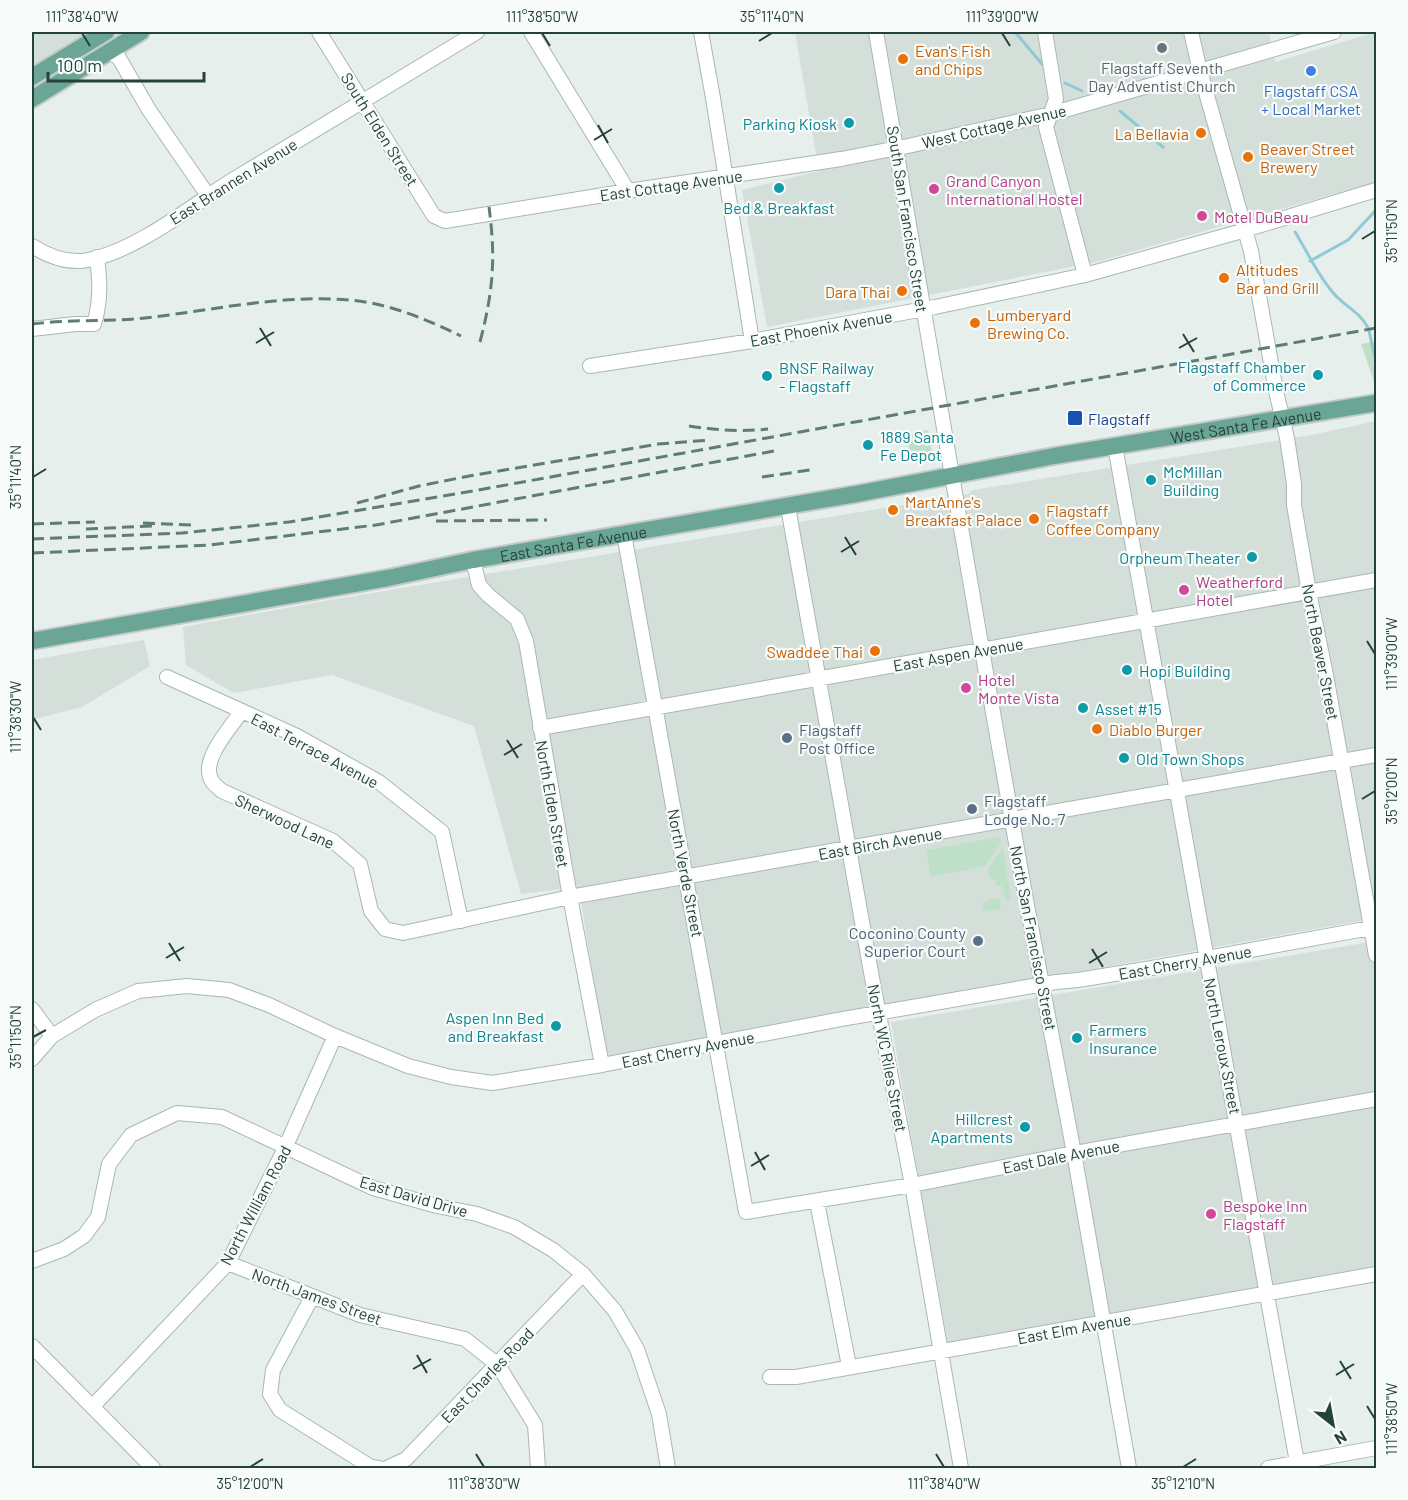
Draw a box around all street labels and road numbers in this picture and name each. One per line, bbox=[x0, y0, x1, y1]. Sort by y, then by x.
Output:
street label: South Elden Street bbox=[337, 69, 423, 189]
street label: West Cottage Avenue bbox=[920, 100, 1068, 152]
street label: South San Francisco Street bbox=[884, 124, 932, 314]
street label: East Brannen Avenue bbox=[166, 134, 300, 228]
street label: East Cottage Avenue bbox=[598, 166, 744, 204]
street label: East Phoenix Avenue bbox=[748, 306, 894, 350]
street label: West Santa Fe Avenue bbox=[1169, 403, 1323, 446]
street label: East Santa Fe Avenue bbox=[498, 521, 648, 565]
street label: North Beaver Street bbox=[1298, 582, 1344, 722]
street label: East Aspen Avenue bbox=[891, 633, 1025, 675]
street label: East Terrace Avenue bbox=[248, 708, 382, 792]
street label: North Elden Street bbox=[532, 739, 574, 869]
street label: Sherwood Lane bbox=[232, 790, 338, 852]
street label: North Verde Street bbox=[664, 807, 708, 939]
street label: East Birch Avenue bbox=[817, 823, 943, 863]
street label: North San Francisco Street bbox=[1007, 844, 1061, 1032]
street label: East Cherry Avenue bbox=[1117, 941, 1253, 983]
street label: North Leroux Street bbox=[1200, 976, 1246, 1116]
street label: North WC Riles Street bbox=[864, 982, 912, 1134]
street label: East Cherry Avenue bbox=[620, 1027, 756, 1071]
street label: East Dale Avenue bbox=[1001, 1135, 1121, 1177]
street label: North William Road bbox=[215, 1142, 295, 1268]
street label: East David Drive bbox=[358, 1171, 470, 1221]
street label: North James Street bbox=[250, 1264, 384, 1328]
street label: East Elm Avenue bbox=[1016, 1309, 1132, 1347]
street label: East Charles Road bbox=[437, 1323, 537, 1427]

